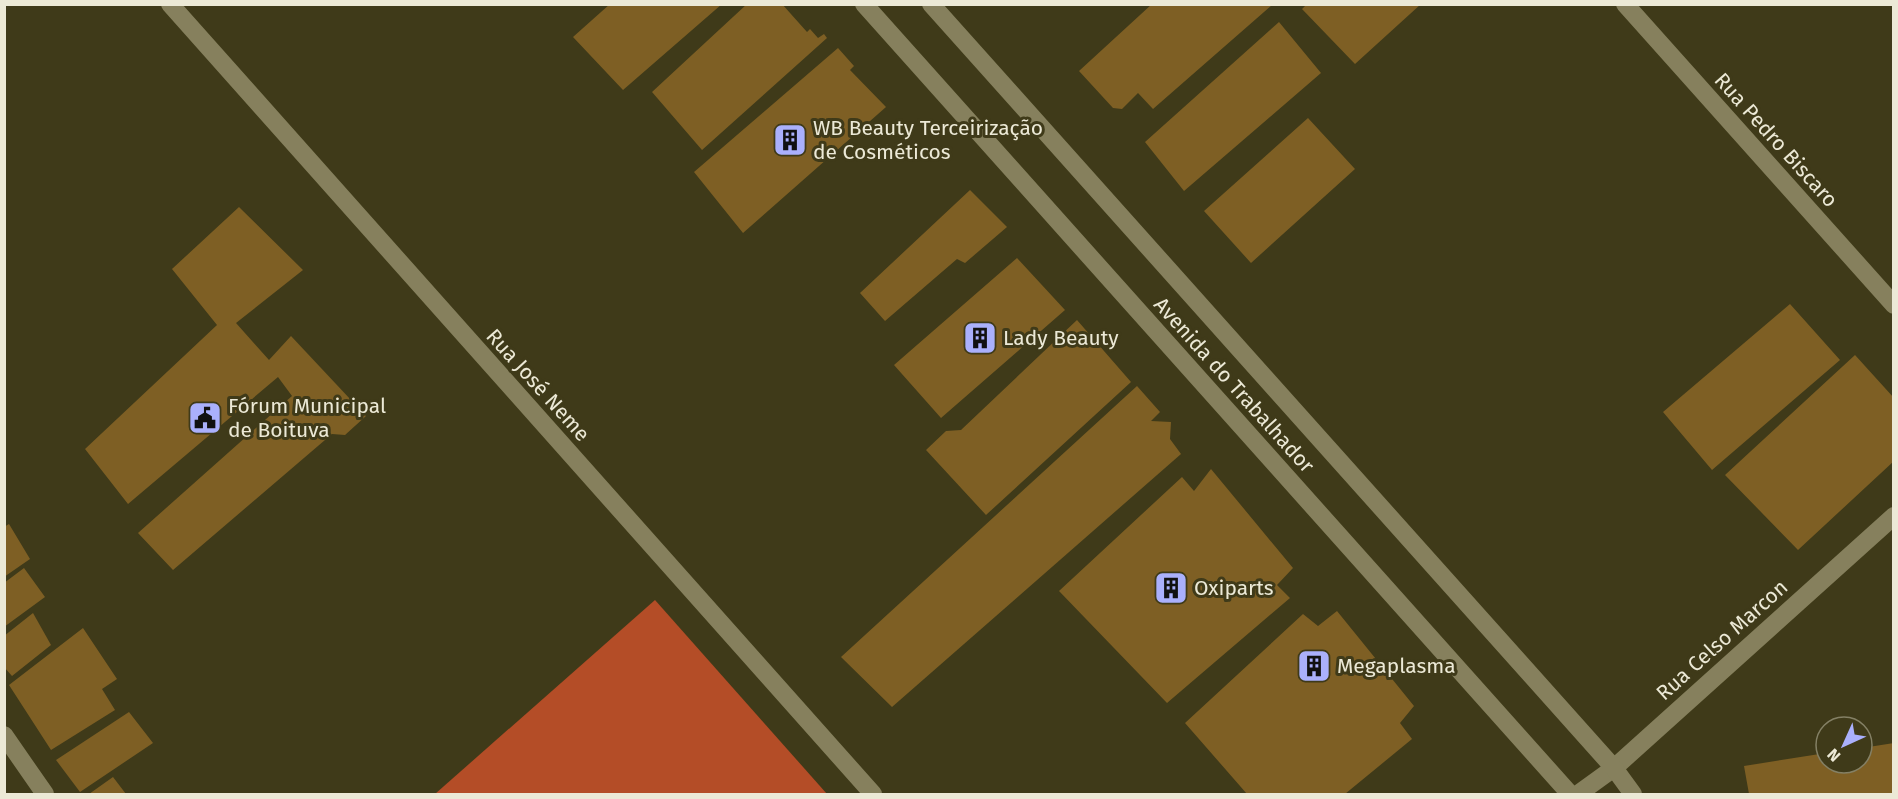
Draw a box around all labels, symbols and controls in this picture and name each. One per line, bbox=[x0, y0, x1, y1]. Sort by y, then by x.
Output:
street label: Rua Pedro Biscaro bbox=[1709, 67, 1843, 213]
place label: WB Beauty Terceirização de Cosméticos bbox=[813, 115, 1043, 165]
building icon: WB Beauty Terceirização de Cosméticos bbox=[772, 122, 808, 158]
street label: Avenida do Trabalhador bbox=[1148, 292, 1320, 478]
building icon: Lady Beauty bbox=[962, 320, 998, 356]
street label: Rua José Neme bbox=[481, 323, 595, 447]
place label: Lady Beauty bbox=[1003, 325, 1119, 351]
place label: Fórum Municipal de Boituva bbox=[228, 393, 386, 443]
public building icon: Fórum Municipal de Boituva bbox=[187, 400, 223, 436]
building icon: Oxiparts bbox=[1153, 570, 1189, 606]
street label: Rua Celso Marcon bbox=[1651, 574, 1793, 706]
place label: Oxiparts bbox=[1194, 575, 1274, 601]
building icon: Megaplasma bbox=[1296, 648, 1332, 684]
place label: Megaplasma bbox=[1337, 653, 1456, 679]
north arrow bbox=[1814, 715, 1874, 775]
text: N bbox=[1823, 745, 1844, 766]

